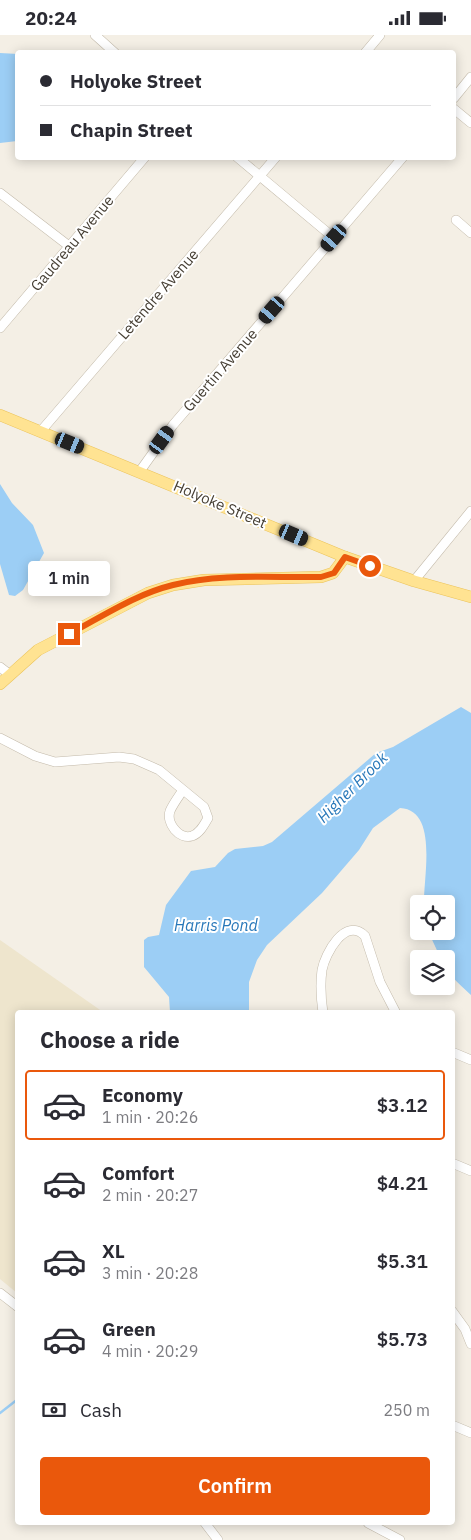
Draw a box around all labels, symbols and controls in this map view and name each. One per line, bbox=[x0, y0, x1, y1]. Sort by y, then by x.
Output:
text: 20:24 bbox=[25, 6, 77, 30]
text: Holyoke Street bbox=[70, 69, 202, 93]
text: Chapin Street bbox=[70, 118, 193, 142]
street label: Gaudreau Avenue bbox=[26, 191, 118, 295]
car bbox=[318, 222, 349, 254]
street label: Letendre Avenue bbox=[114, 245, 202, 343]
car bbox=[256, 294, 287, 326]
street label: Guertin Avenue bbox=[179, 325, 261, 415]
car bbox=[147, 423, 176, 457]
car bbox=[53, 430, 86, 456]
street label: Holyoke Street bbox=[171, 476, 269, 532]
car bbox=[277, 522, 310, 548]
route start bbox=[359, 555, 381, 577]
callout: 1 min bbox=[28, 561, 110, 597]
text: 1 min bbox=[48, 568, 90, 588]
route end bbox=[58, 623, 80, 645]
water label: Higher Brook bbox=[312, 747, 392, 827]
map controls bbox=[410, 895, 455, 995]
button: locate bbox=[410, 895, 455, 940]
water label: Harris Pond bbox=[174, 915, 259, 935]
button: layers bbox=[410, 950, 455, 995]
text: Choose a ride bbox=[40, 1025, 180, 1054]
icon: car bbox=[42, 1083, 87, 1128]
text: Economy bbox=[102, 1083, 183, 1107]
text: $3.12 bbox=[377, 1093, 428, 1117]
text: 1 min · 20:26 bbox=[102, 1107, 198, 1127]
icon: car bbox=[42, 1161, 87, 1206]
text: Comfort bbox=[102, 1161, 175, 1185]
text: $4.21 bbox=[377, 1171, 428, 1195]
text: 2 min · 20:27 bbox=[102, 1185, 198, 1205]
icon: car bbox=[42, 1239, 87, 1284]
text: XL bbox=[102, 1239, 125, 1263]
text: $5.31 bbox=[377, 1249, 428, 1273]
text: 3 min · 20:28 bbox=[102, 1263, 198, 1283]
icon: car bbox=[42, 1317, 87, 1362]
text: Green bbox=[102, 1317, 156, 1341]
text: $5.73 bbox=[377, 1327, 428, 1351]
text: 4 min · 20:29 bbox=[102, 1341, 198, 1361]
icon: cash bbox=[40, 1396, 68, 1424]
text: Cash bbox=[80, 1398, 122, 1422]
text: 250 m bbox=[383, 1400, 430, 1420]
button: Confirm bbox=[40, 1457, 430, 1515]

